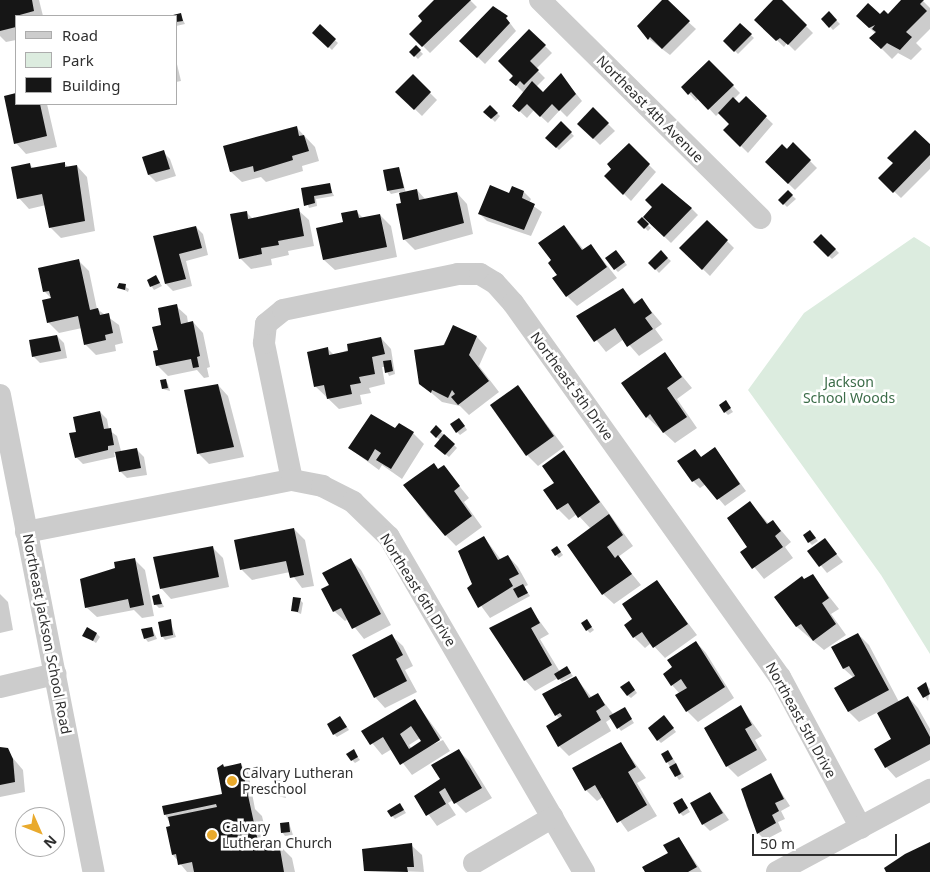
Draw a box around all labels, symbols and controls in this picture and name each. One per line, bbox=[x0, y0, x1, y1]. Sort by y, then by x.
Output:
legend bbox=[15, 15, 178, 105]
text: Road bbox=[62, 25, 98, 45]
text: Park bbox=[62, 50, 94, 70]
street label: Northeast 4th Avenue bbox=[593, 52, 707, 166]
text: Building bbox=[62, 75, 120, 95]
street label: Northeast 5th Drive bbox=[527, 329, 617, 443]
park label: Jackson School Woods bbox=[803, 374, 895, 407]
street label: Northeast 6th Drive bbox=[377, 531, 459, 649]
street label: Northeast Jackson School Road bbox=[19, 532, 75, 736]
street label: Northeast 5th Drive bbox=[762, 659, 840, 781]
place label: Calvary Lutheran Preschool bbox=[242, 765, 353, 798]
marker: Calvary Lutheran Preschool bbox=[226, 775, 238, 787]
north arrow bbox=[15, 807, 65, 857]
place label: Calvary Lutheran Church bbox=[222, 819, 332, 852]
scale bar bbox=[755, 824, 900, 856]
marker: Calvary Lutheran Church bbox=[206, 829, 218, 841]
text: N bbox=[40, 831, 61, 853]
text: 50 m bbox=[760, 833, 795, 853]

